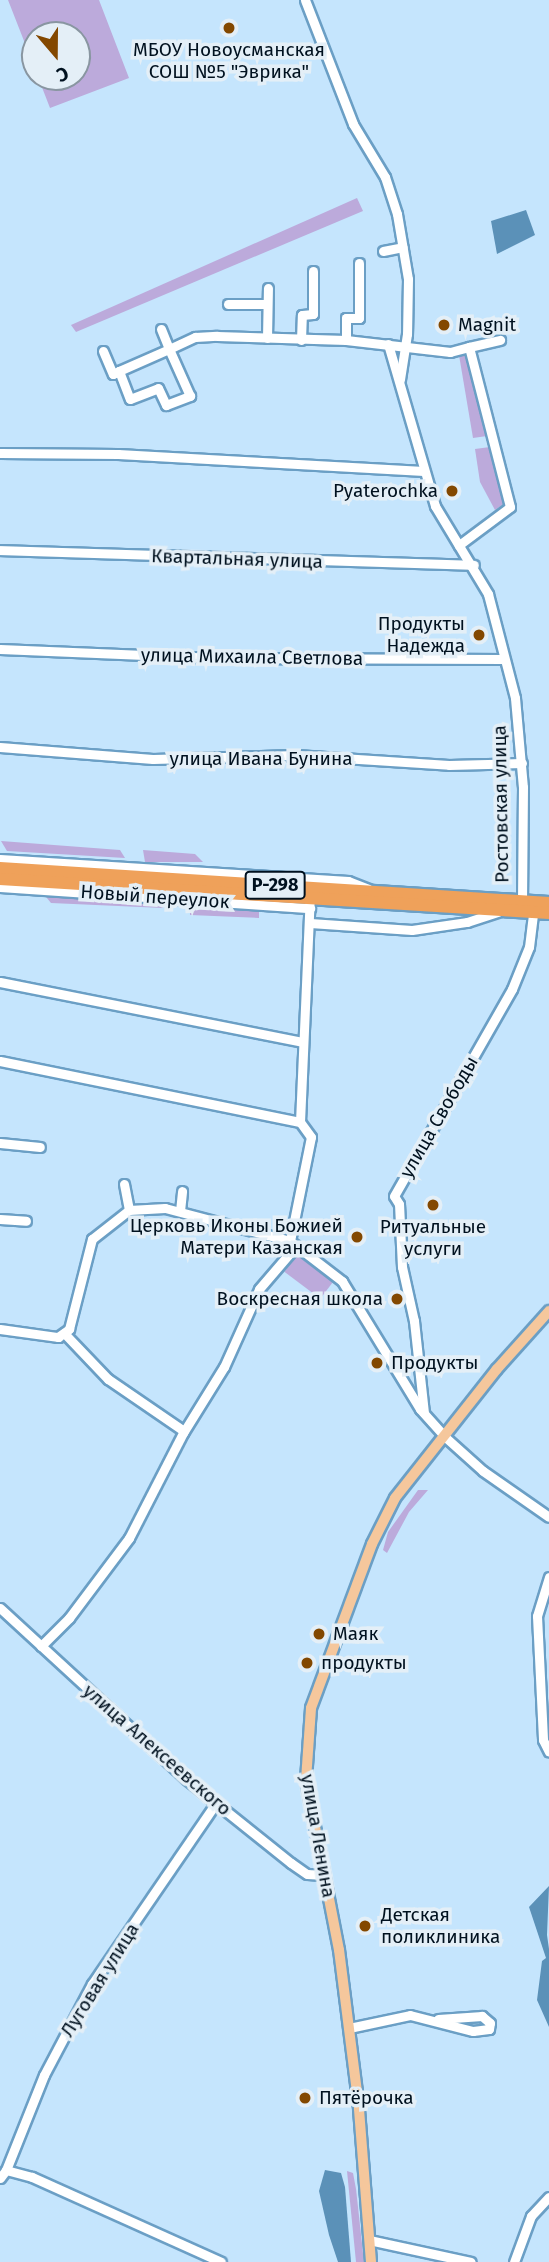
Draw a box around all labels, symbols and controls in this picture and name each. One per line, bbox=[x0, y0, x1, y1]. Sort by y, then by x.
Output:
marker: МБОУ Новоусманская СОШ №5 "Эврика" bbox=[221, 20, 237, 36]
north arrow bbox=[21, 21, 91, 91]
place label: МБОУ Новоусманская СОШ №5 "Эврика" bbox=[133, 39, 325, 83]
text: С bbox=[54, 62, 72, 87]
place label: Magnit bbox=[458, 314, 516, 336]
marker: Magnit bbox=[436, 317, 452, 333]
place label: Pyaterochka bbox=[333, 480, 438, 502]
marker: Pyaterochka bbox=[444, 483, 460, 499]
street label: Квартальная улица bbox=[151, 545, 323, 573]
place label: Продукты Надежда bbox=[378, 613, 465, 657]
marker: Продукты Надежда bbox=[471, 627, 487, 643]
street label: улица Михаила Светлова bbox=[141, 644, 363, 670]
street label: Ростовская улица bbox=[488, 725, 514, 883]
street label: улица Ивана Бунина bbox=[170, 748, 352, 770]
road number: Р-298 bbox=[244, 870, 306, 900]
street label: Новый переулок bbox=[80, 880, 230, 914]
street label: улица Свободы bbox=[395, 1052, 483, 1182]
marker: Ритуальные услуги bbox=[425, 1197, 441, 1213]
place label: Церковь Иконы Божией Матери Казанская bbox=[130, 1215, 343, 1259]
place label: Ритуальные услуги bbox=[380, 1216, 486, 1260]
marker: Церковь Иконы Божией Матери Казанская bbox=[349, 1229, 365, 1245]
place label: Воскресная школа bbox=[217, 1288, 383, 1310]
marker: Воскресная школа bbox=[389, 1291, 405, 1307]
place label: Продукты bbox=[391, 1352, 478, 1374]
marker: Продукты bbox=[369, 1355, 385, 1371]
place label: Маяк bbox=[333, 1623, 378, 1645]
marker: Маяк bbox=[311, 1626, 327, 1642]
place label: продукты bbox=[321, 1652, 407, 1674]
marker: продукты bbox=[299, 1655, 315, 1671]
street label: улица Алексеевского bbox=[78, 1680, 236, 1820]
street label: улица Ленина bbox=[296, 1772, 340, 1900]
place label: Детская поликлиника bbox=[381, 1904, 500, 1948]
marker: Детская поликлиника bbox=[355, 1916, 375, 1936]
street label: Луговая улица bbox=[56, 1919, 144, 2041]
place label: Пятёрочка bbox=[319, 2087, 414, 2109]
marker: Пятёрочка bbox=[297, 2090, 313, 2106]

